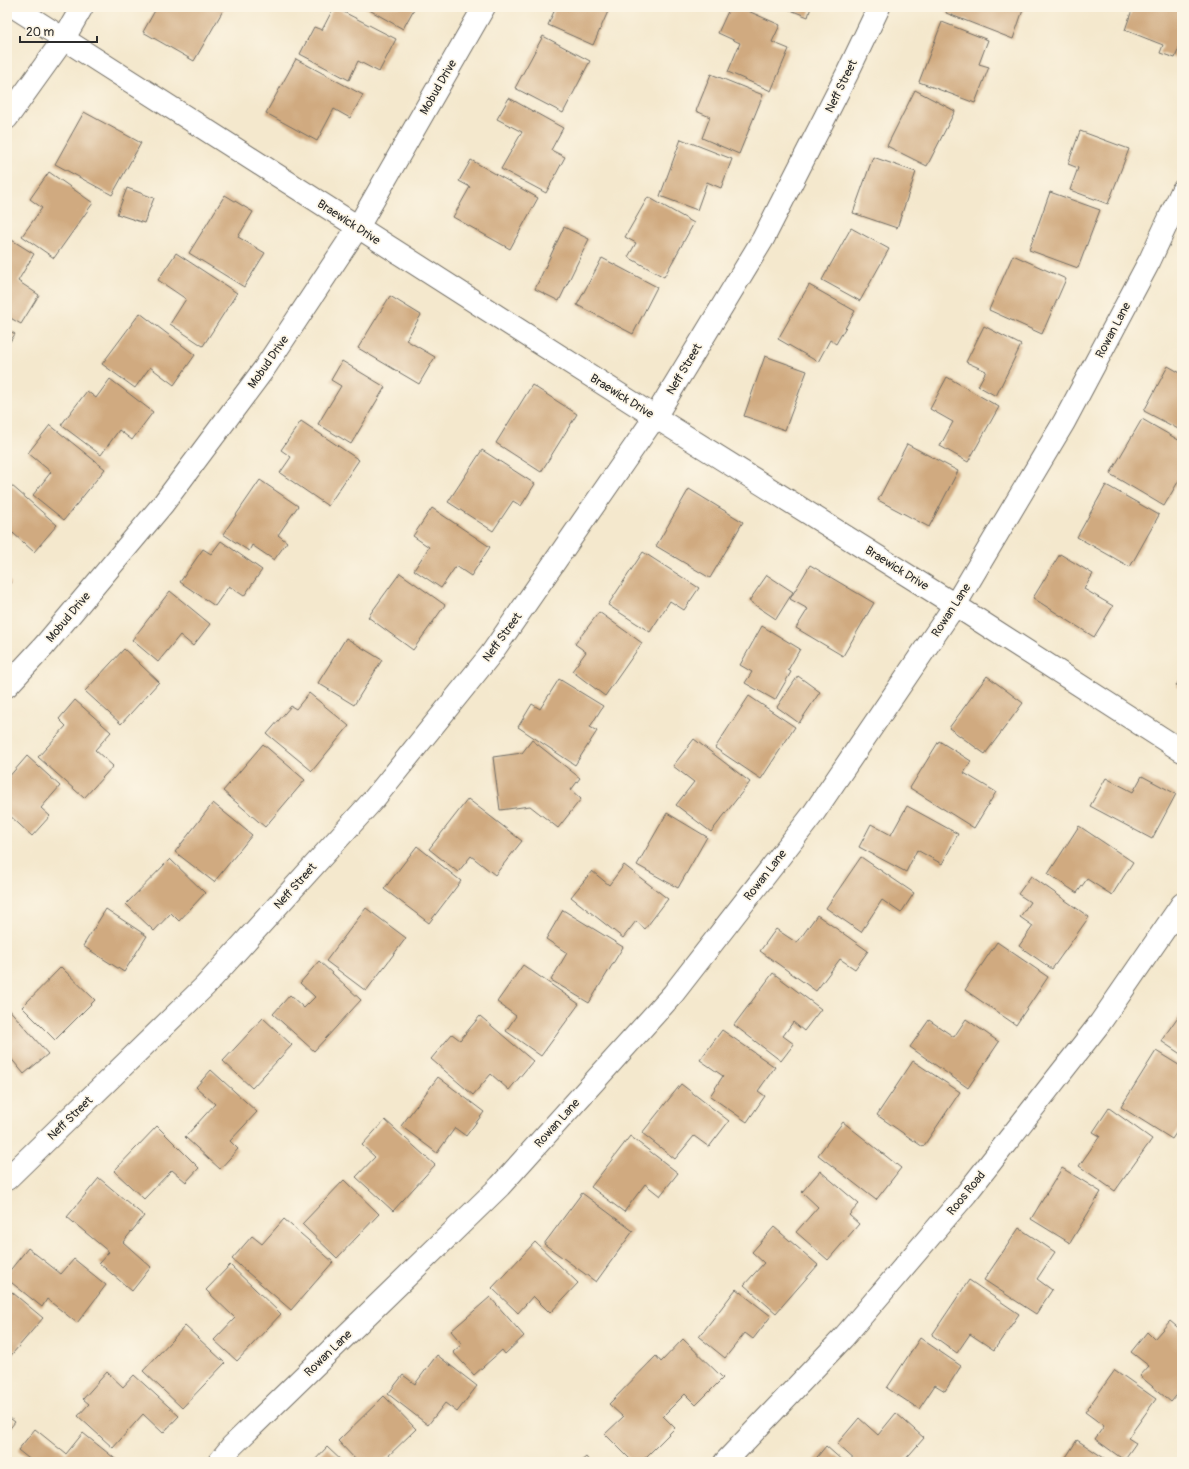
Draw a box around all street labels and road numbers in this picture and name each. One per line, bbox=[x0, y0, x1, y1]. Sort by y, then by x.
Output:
street label: Mobud Drive bbox=[417, 57, 460, 117]
street label: Neff Street bbox=[822, 57, 861, 115]
street label: Braewick Drive bbox=[314, 196, 383, 248]
street label: Rowan Lane bbox=[1093, 300, 1134, 361]
street label: Mobud Drive bbox=[245, 333, 292, 392]
street label: Neff Street bbox=[663, 341, 706, 398]
street label: Braewick Drive bbox=[587, 371, 656, 422]
street label: Braewick Drive bbox=[862, 543, 931, 594]
street label: Rowan Lane bbox=[929, 581, 974, 640]
street label: Mobud Drive bbox=[43, 589, 94, 646]
street label: Neff Street bbox=[480, 610, 525, 665]
street label: Rowan Lane bbox=[741, 847, 790, 904]
street label: Neff Street bbox=[271, 860, 320, 913]
street label: Neff Street bbox=[45, 1093, 96, 1144]
street label: Rowan Lane bbox=[531, 1096, 583, 1151]
street label: Roos Road bbox=[944, 1168, 989, 1219]
street label: Rowan Lane bbox=[301, 1327, 355, 1380]

